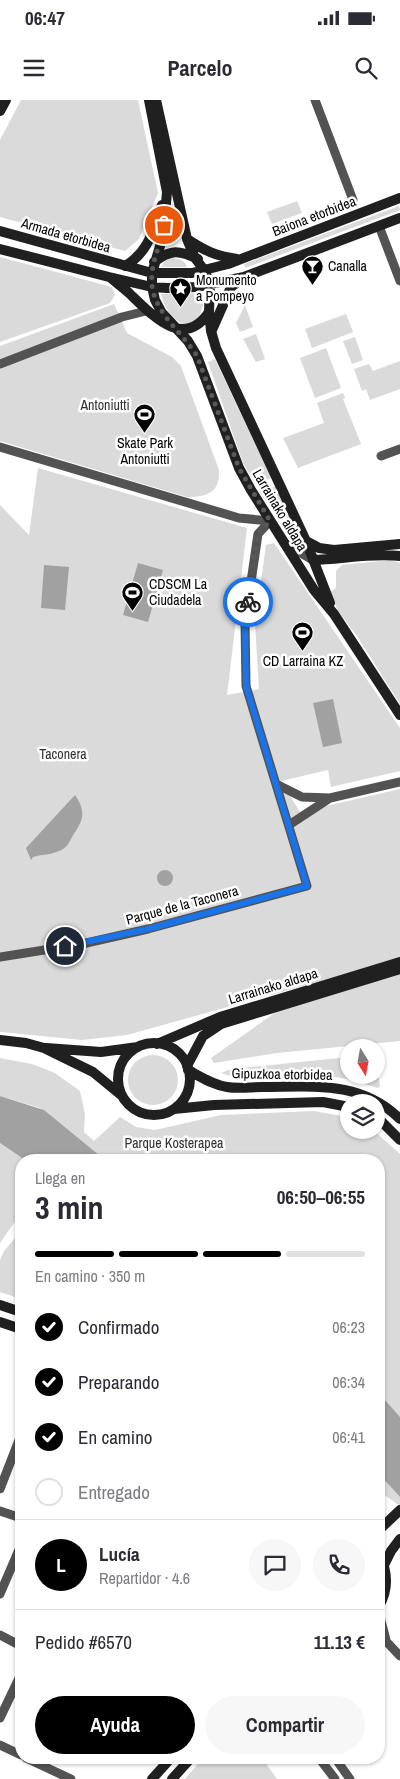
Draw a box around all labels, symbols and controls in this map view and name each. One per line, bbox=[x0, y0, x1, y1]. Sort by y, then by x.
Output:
text: 06:47 bbox=[25, 5, 65, 31]
text: Parcelo bbox=[167, 53, 233, 83]
icon: menu bbox=[20, 54, 48, 82]
icon: search bbox=[352, 54, 380, 82]
street label: Baiona etorbidea bbox=[270, 192, 359, 240]
pin bbox=[143, 204, 185, 246]
icon: bag bbox=[150, 211, 178, 239]
street label: Armada etorbidea bbox=[18, 213, 113, 256]
bar icon: Canalla bbox=[300, 254, 324, 285]
place label: Canalla bbox=[328, 257, 368, 275]
place label: Monumento a Pompeyo bbox=[196, 271, 257, 305]
place icon: Monumento a Pompeyo bbox=[168, 276, 192, 307]
park label: Antoniutti bbox=[79, 396, 130, 414]
sports icon: Skate Park Antoniutti bbox=[133, 403, 157, 434]
place label: Skate Park Antoniutti bbox=[117, 434, 173, 468]
street label: Larrainako aldapa bbox=[248, 466, 312, 555]
place label: CDSCM La Ciudadela bbox=[149, 575, 208, 609]
courier bbox=[223, 577, 273, 627]
sports icon: CDSCM La Ciudadela bbox=[121, 580, 145, 611]
icon: bike bbox=[234, 588, 262, 616]
sports icon: CD Larraina KZ bbox=[291, 621, 315, 652]
place label: CD Larraina KZ bbox=[263, 652, 343, 670]
park label: Taconera bbox=[39, 745, 87, 763]
street label: Parque de la Taconera bbox=[124, 881, 241, 929]
pin bbox=[44, 925, 86, 967]
icon: home bbox=[51, 932, 79, 960]
street label: Larrainako aldapa bbox=[226, 964, 320, 1008]
north arrow bbox=[340, 1039, 385, 1084]
map controls bbox=[340, 1039, 385, 1139]
street label: Gipuzkoa etorbidea bbox=[231, 1064, 333, 1084]
button: layers bbox=[340, 1094, 385, 1139]
park label: Parque Kosterapea bbox=[125, 1134, 224, 1152]
text: Llega en bbox=[35, 1167, 85, 1189]
text: 06:50–06:55 bbox=[277, 1184, 365, 1210]
text: 3 min bbox=[35, 1186, 104, 1229]
text: En camino · 350 m bbox=[35, 1265, 145, 1287]
icon: check bbox=[35, 1313, 63, 1341]
text: Confirmado bbox=[78, 1314, 159, 1340]
text: 06:23 bbox=[332, 1316, 365, 1338]
icon: check bbox=[35, 1368, 63, 1396]
text: Preparando bbox=[78, 1369, 159, 1395]
text: 06:34 bbox=[332, 1371, 365, 1393]
icon: check bbox=[35, 1423, 63, 1451]
text: En camino bbox=[78, 1424, 152, 1450]
text: 06:41 bbox=[332, 1426, 365, 1448]
text: Entregado bbox=[78, 1479, 150, 1505]
button: chat bbox=[249, 1539, 301, 1591]
button: phone bbox=[313, 1539, 365, 1591]
text: Lucía bbox=[99, 1541, 140, 1567]
text: L bbox=[56, 1552, 66, 1578]
text: Repartidor · 4.6 bbox=[99, 1567, 190, 1589]
text: Pedido #6570 bbox=[35, 1629, 132, 1655]
text: 11.13 € bbox=[314, 1629, 365, 1655]
button: Ayuda bbox=[35, 1696, 195, 1754]
button: Compartir bbox=[205, 1696, 365, 1754]

